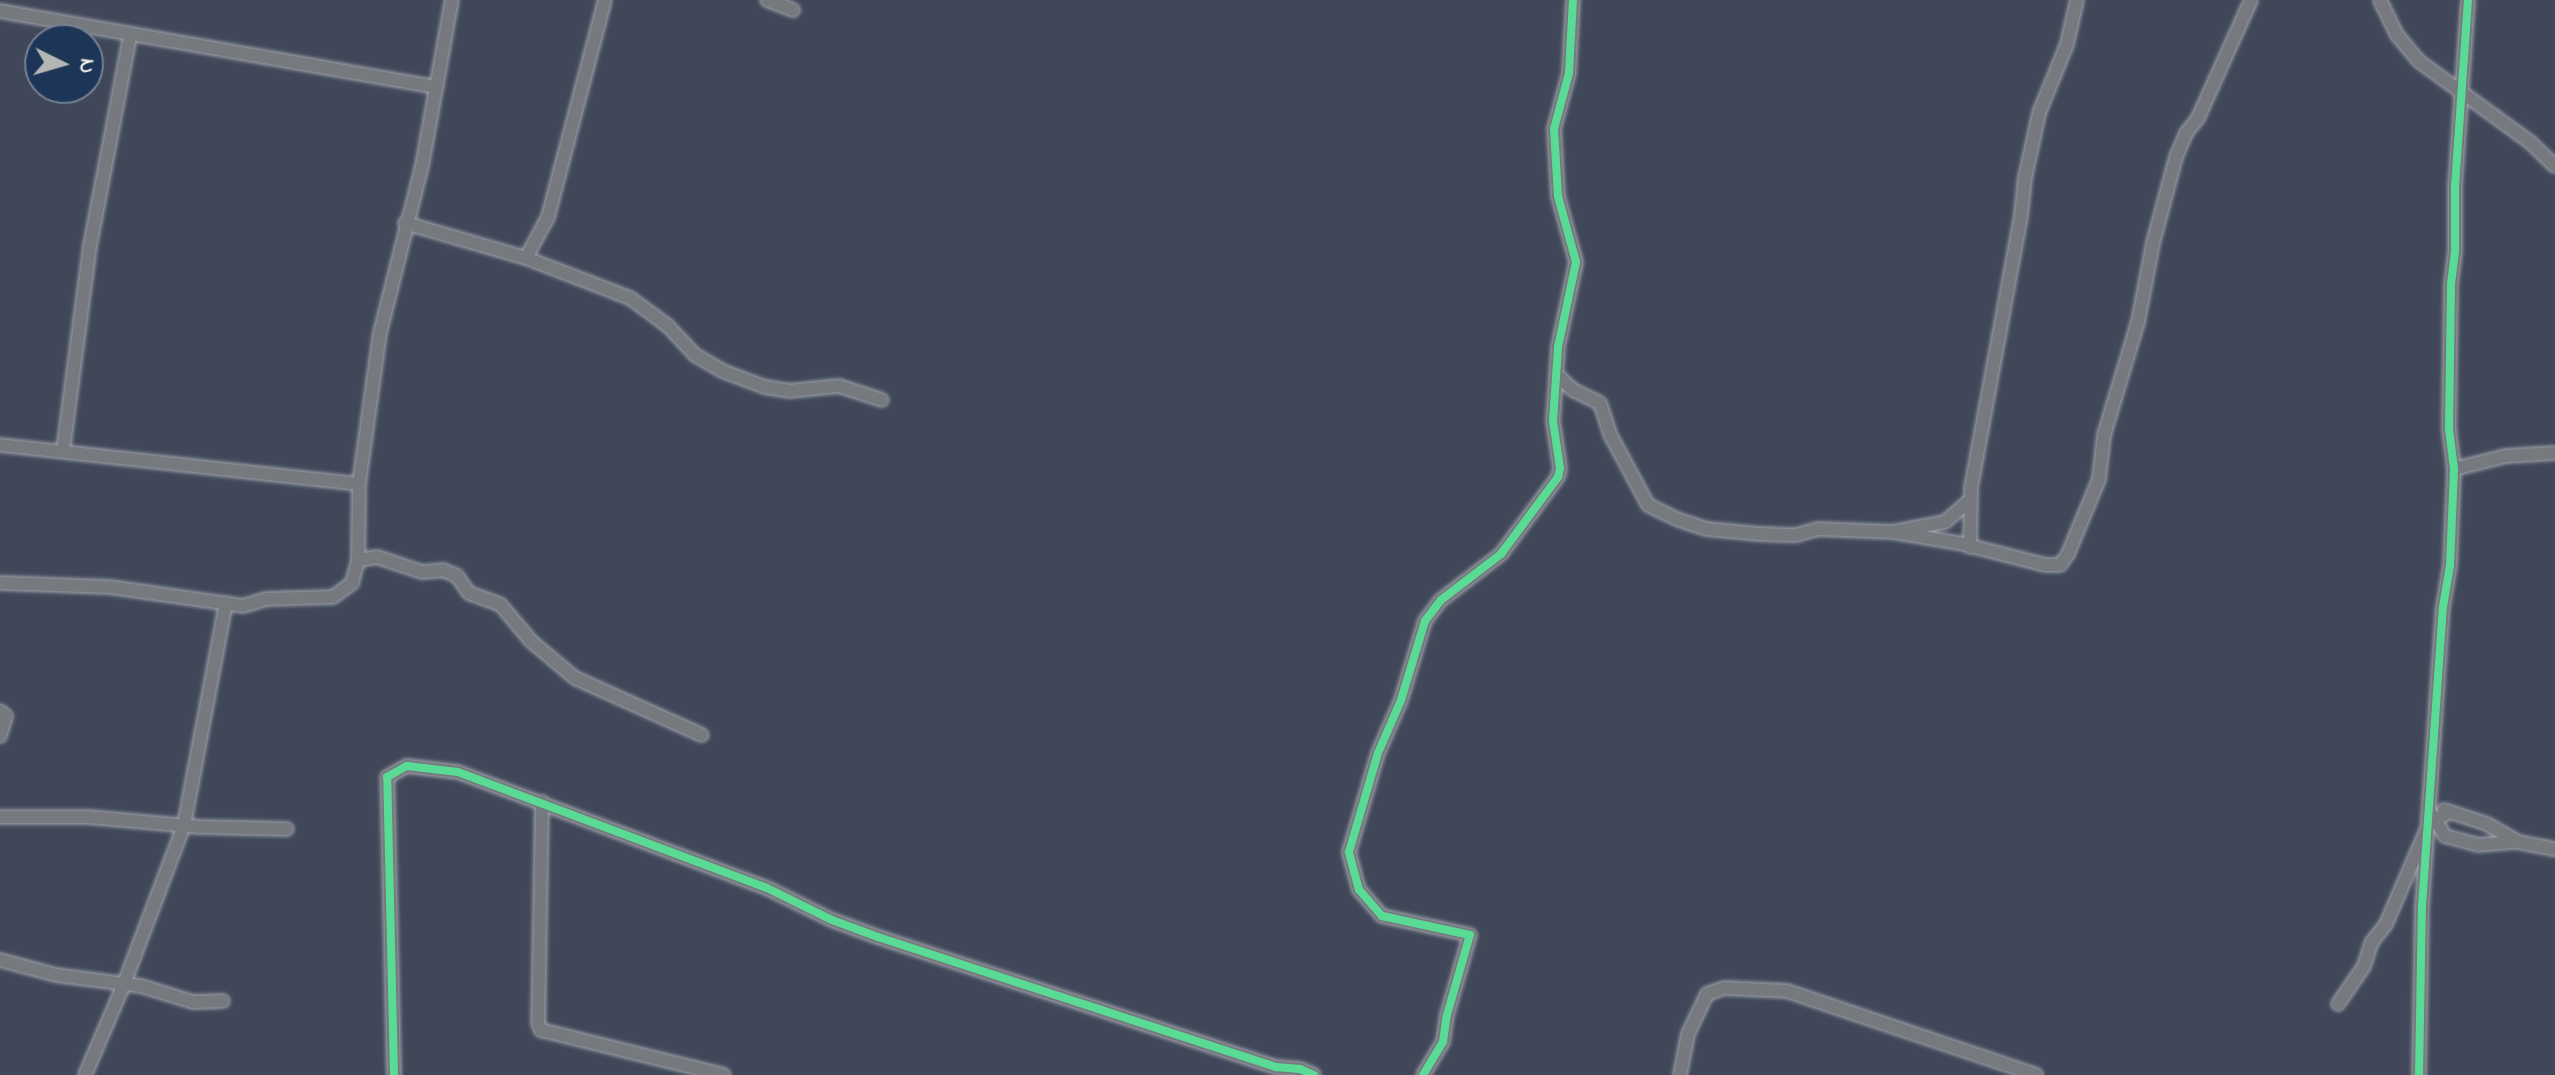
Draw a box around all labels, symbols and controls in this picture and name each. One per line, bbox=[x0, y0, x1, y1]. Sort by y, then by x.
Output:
north arrow bbox=[24, 24, 104, 104]
text: N bbox=[69, 57, 103, 75]

